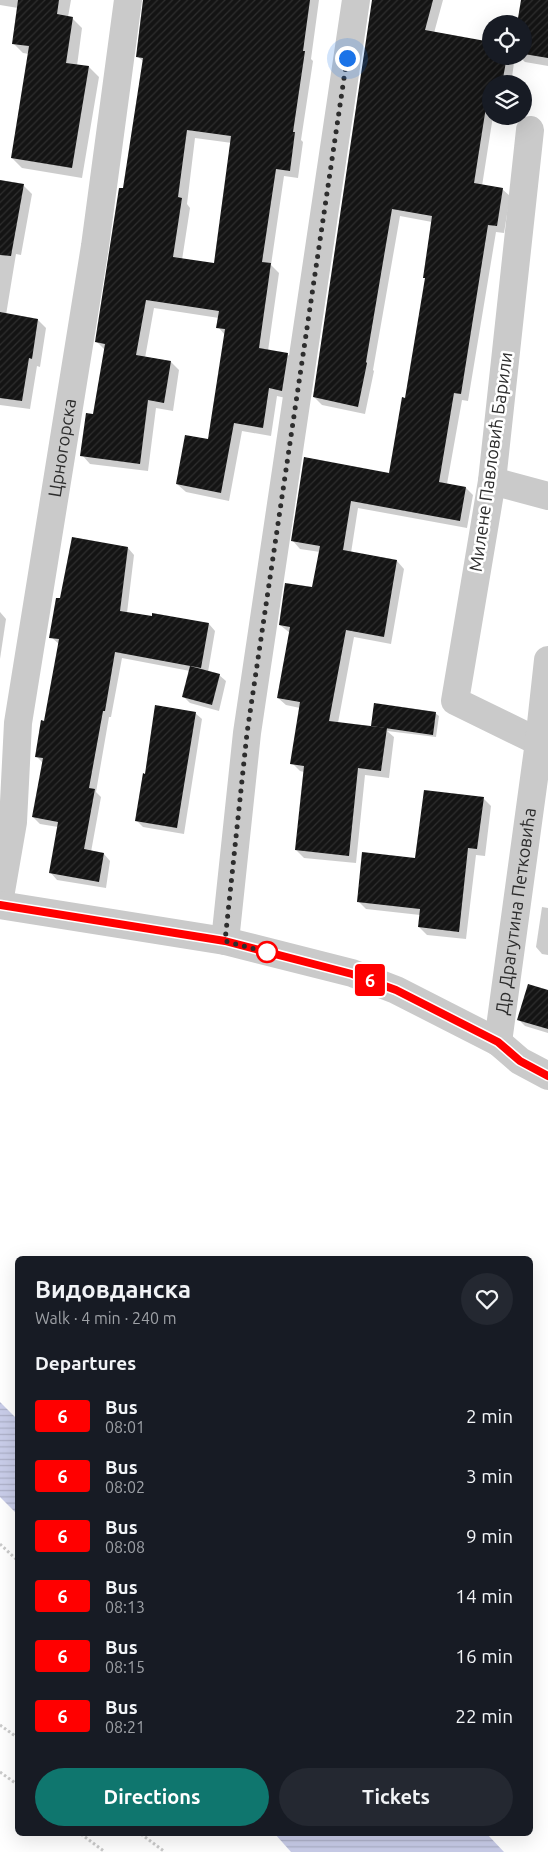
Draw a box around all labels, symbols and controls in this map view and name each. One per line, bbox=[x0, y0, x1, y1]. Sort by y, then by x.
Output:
map controls bbox=[482, 15, 532, 125]
button: locate bbox=[482, 15, 532, 65]
your location bbox=[335, 46, 360, 71]
button: layers bbox=[482, 75, 532, 125]
street label: Милене Павловић Барили bbox=[465, 351, 515, 573]
street label: Црногорска bbox=[44, 397, 79, 498]
street label: Др Драгутина Петковића bbox=[491, 806, 539, 1016]
unlabelled marker bbox=[256, 941, 278, 963]
line badge: 6 bbox=[354, 964, 386, 996]
text: 6 bbox=[365, 970, 375, 990]
button: heart bbox=[461, 1273, 513, 1325]
text: Видовданска bbox=[35, 1276, 191, 1303]
text: Walk · 4 min · 240 m bbox=[35, 1309, 177, 1327]
text: Departures bbox=[35, 1352, 136, 1374]
text: Bus bbox=[105, 1396, 138, 1418]
text: 2 min bbox=[466, 1405, 513, 1427]
text: 6 bbox=[57, 1406, 68, 1426]
text: 08:01 bbox=[105, 1418, 145, 1436]
text: Bus bbox=[105, 1456, 138, 1478]
text: 3 min bbox=[466, 1465, 513, 1487]
text: 6 bbox=[57, 1466, 68, 1486]
text: 08:02 bbox=[105, 1478, 145, 1496]
text: Bus bbox=[105, 1516, 138, 1538]
text: 9 min bbox=[466, 1525, 513, 1547]
text: 6 bbox=[57, 1526, 68, 1546]
text: 08:08 bbox=[105, 1538, 145, 1556]
text: Bus bbox=[105, 1576, 138, 1598]
text: 14 min bbox=[455, 1585, 513, 1607]
text: 6 bbox=[57, 1586, 68, 1606]
text: 08:13 bbox=[105, 1598, 145, 1616]
text: Bus bbox=[105, 1636, 138, 1658]
text: 16 min bbox=[455, 1645, 513, 1667]
text: 6 bbox=[57, 1646, 68, 1666]
text: 08:15 bbox=[105, 1658, 145, 1676]
text: Bus bbox=[105, 1696, 138, 1718]
text: 22 min bbox=[455, 1705, 513, 1727]
text: 6 bbox=[57, 1706, 68, 1726]
text: 08:21 bbox=[105, 1718, 145, 1736]
button: Directions bbox=[35, 1768, 269, 1826]
button: Tickets bbox=[279, 1768, 513, 1826]

